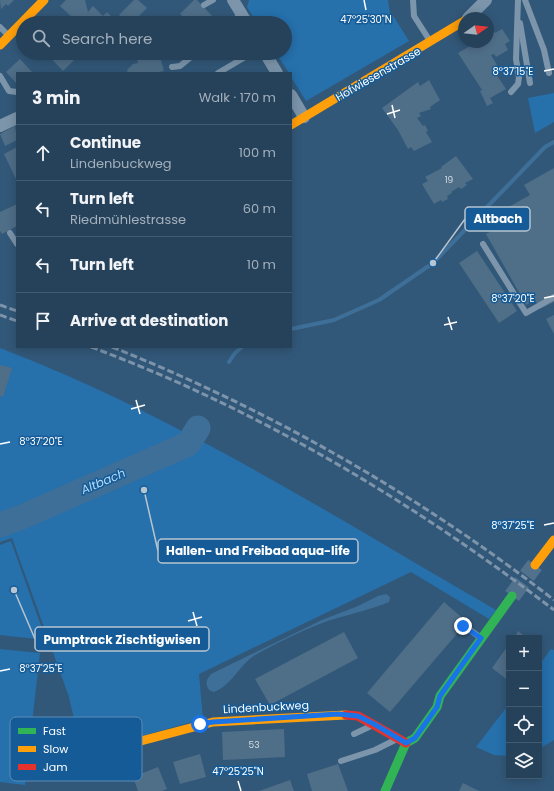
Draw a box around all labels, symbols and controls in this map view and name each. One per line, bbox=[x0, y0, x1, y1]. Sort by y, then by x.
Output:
text: 47°25'30"N bbox=[340, 12, 392, 27]
north arrow bbox=[458, 12, 494, 48]
search box bbox=[16, 16, 292, 60]
icon: search bbox=[30, 27, 52, 49]
text: Search here bbox=[62, 28, 152, 49]
street label: Hofwiesenstrasse bbox=[332, 43, 424, 105]
text: 8°37'15"E bbox=[493, 64, 533, 79]
text: 3 min bbox=[32, 86, 80, 110]
text: Walk · 170 m bbox=[199, 88, 276, 107]
text: Continue bbox=[70, 132, 141, 153]
icon: ahead bbox=[32, 142, 54, 164]
text: 100 m bbox=[239, 143, 276, 162]
text: Lindenbuckweg bbox=[70, 154, 172, 173]
house number: 19 bbox=[445, 174, 454, 186]
text: Turn left bbox=[70, 188, 134, 209]
icon: left bbox=[32, 198, 54, 220]
text: 60 m bbox=[243, 199, 276, 218]
callout: Altbach bbox=[465, 207, 530, 231]
text: Riedmühlestrasse bbox=[70, 210, 186, 229]
text: Altbach bbox=[474, 210, 522, 227]
icon: left bbox=[32, 254, 54, 276]
text: Turn left bbox=[70, 254, 134, 275]
text: 10 m bbox=[247, 255, 276, 274]
text: 8°37'20"E bbox=[491, 291, 535, 306]
icon: arrive bbox=[32, 310, 54, 332]
text: Arrive at destination bbox=[70, 310, 228, 331]
text: 8°37'20"E bbox=[19, 434, 63, 449]
water label: Altbach bbox=[77, 464, 128, 498]
text: 8°37'25"E bbox=[491, 518, 535, 533]
callout: Hallen- und Freibad aqua-life bbox=[158, 539, 358, 563]
text: Hallen- und Freibad aqua-life bbox=[166, 542, 350, 559]
route end bbox=[454, 617, 472, 635]
callout: Pumptrack Zischtigwisen bbox=[35, 627, 209, 651]
text: Pumptrack Zischtigwisen bbox=[43, 631, 201, 648]
map controls bbox=[506, 635, 542, 779]
button: + bbox=[506, 635, 542, 671]
text: 8°37'25"E bbox=[19, 661, 63, 676]
button: − bbox=[506, 671, 542, 707]
street label: Lindenbuckweg bbox=[223, 697, 309, 717]
button: locate bbox=[506, 707, 542, 743]
route start bbox=[191, 715, 209, 733]
legend bbox=[10, 717, 142, 781]
text: Fast bbox=[43, 723, 66, 739]
house number: 53 bbox=[249, 739, 259, 751]
text: Slow bbox=[43, 741, 68, 757]
button: layers bbox=[506, 743, 542, 779]
text: Jam bbox=[43, 759, 68, 775]
text: 47°25'25"N bbox=[212, 764, 264, 779]

